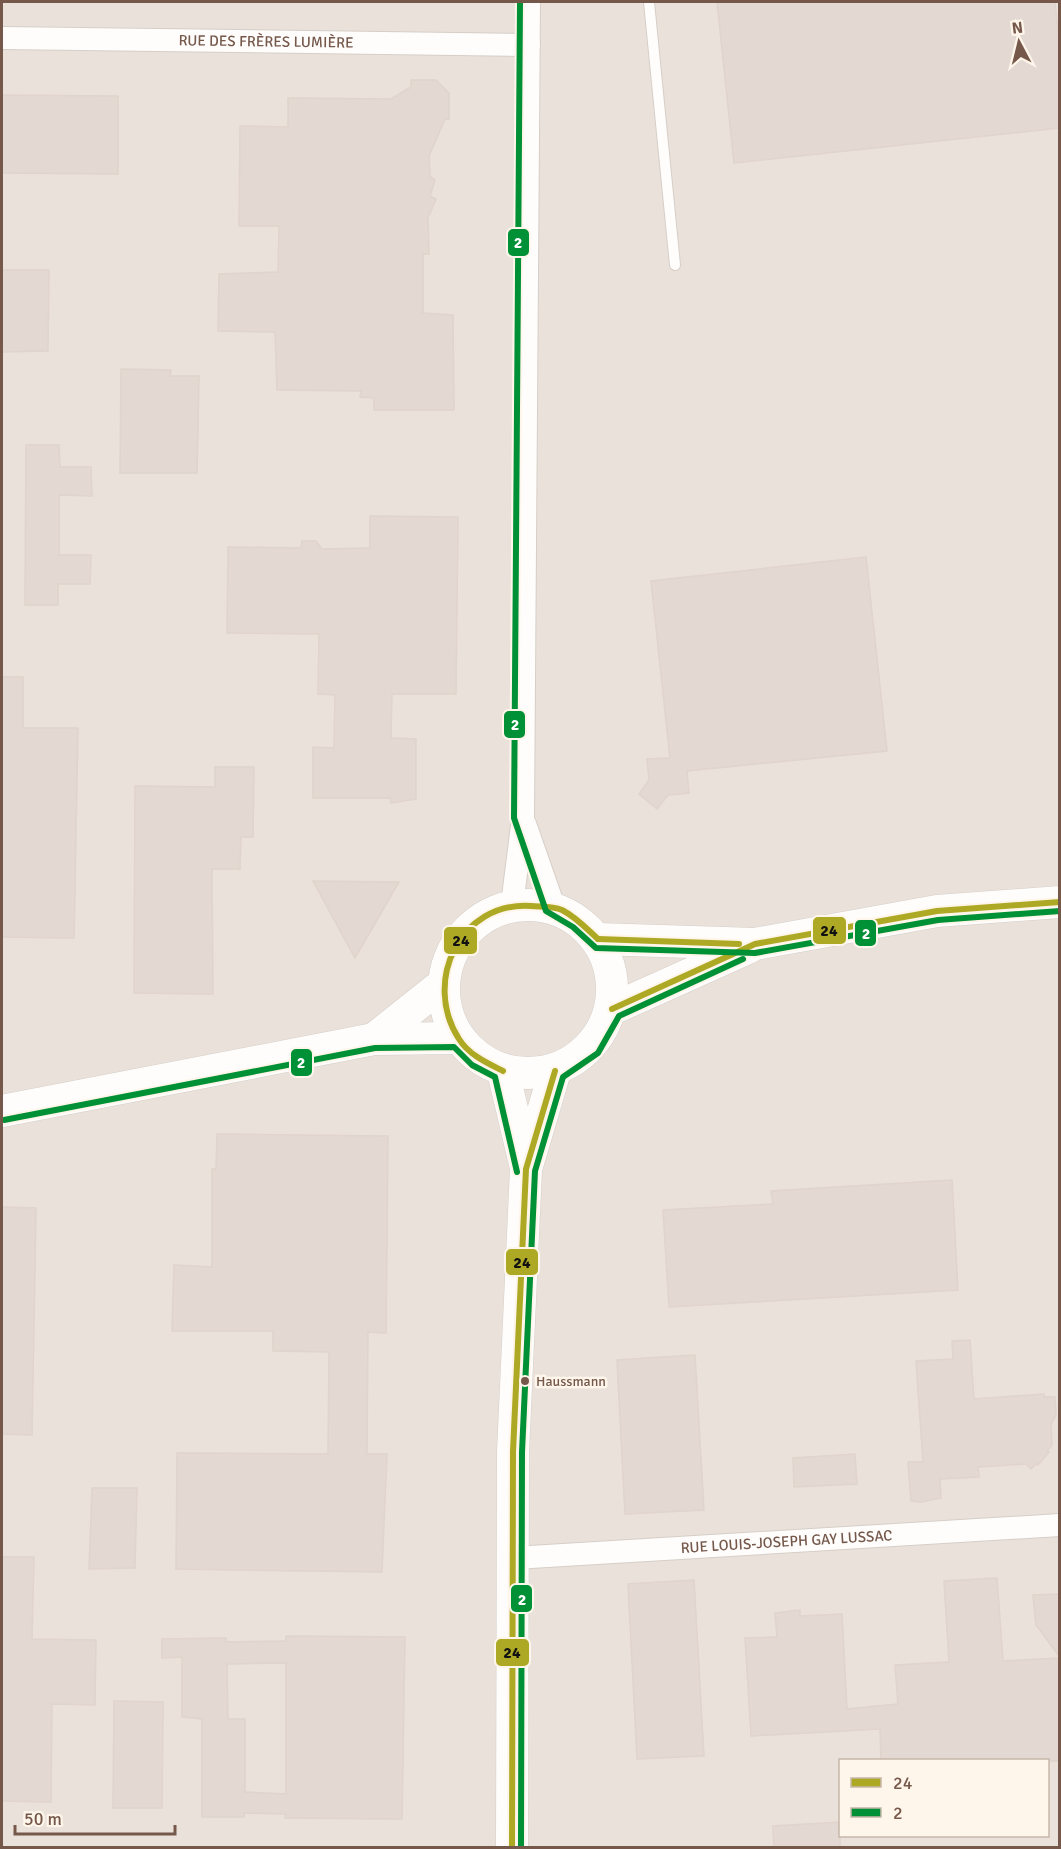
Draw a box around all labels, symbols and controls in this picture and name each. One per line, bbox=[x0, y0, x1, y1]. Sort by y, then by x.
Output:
north arrow bbox=[989, 12, 1049, 72]
text: N bbox=[1011, 18, 1024, 39]
street label: RUE DES FRÈRES LUMIÈRE bbox=[178, 31, 354, 52]
line badge: 2 bbox=[507, 228, 530, 257]
text: 2 bbox=[514, 233, 522, 253]
line badge: 2 bbox=[503, 710, 526, 739]
text: 2 bbox=[511, 715, 519, 735]
line badge: 24 bbox=[812, 916, 847, 945]
line badge: 2 bbox=[854, 919, 877, 947]
text: 24 bbox=[820, 921, 838, 941]
text: 2 bbox=[862, 924, 870, 944]
line badge: 24 bbox=[443, 926, 478, 955]
text: 24 bbox=[452, 931, 470, 951]
line badge: 2 bbox=[290, 1048, 313, 1077]
text: 2 bbox=[297, 1053, 305, 1073]
line badge: 24 bbox=[505, 1248, 539, 1276]
text: 24 bbox=[513, 1253, 531, 1273]
place label: Haussmann bbox=[536, 1373, 606, 1390]
marker: Haussmann bbox=[519, 1375, 531, 1387]
street label: RUE LOUIS-JOSEPH GAY LUSSAC bbox=[680, 1526, 893, 1557]
line badge: 2 bbox=[510, 1584, 533, 1613]
text: 2 bbox=[518, 1590, 526, 1610]
line badge: 24 bbox=[495, 1638, 530, 1667]
text: 24 bbox=[503, 1643, 521, 1663]
legend bbox=[839, 1759, 1049, 1837]
text: 24 bbox=[893, 1772, 913, 1794]
scale bar bbox=[15, 1798, 176, 1836]
text: 2 bbox=[893, 1802, 903, 1824]
text: 50 m bbox=[24, 1808, 62, 1830]

